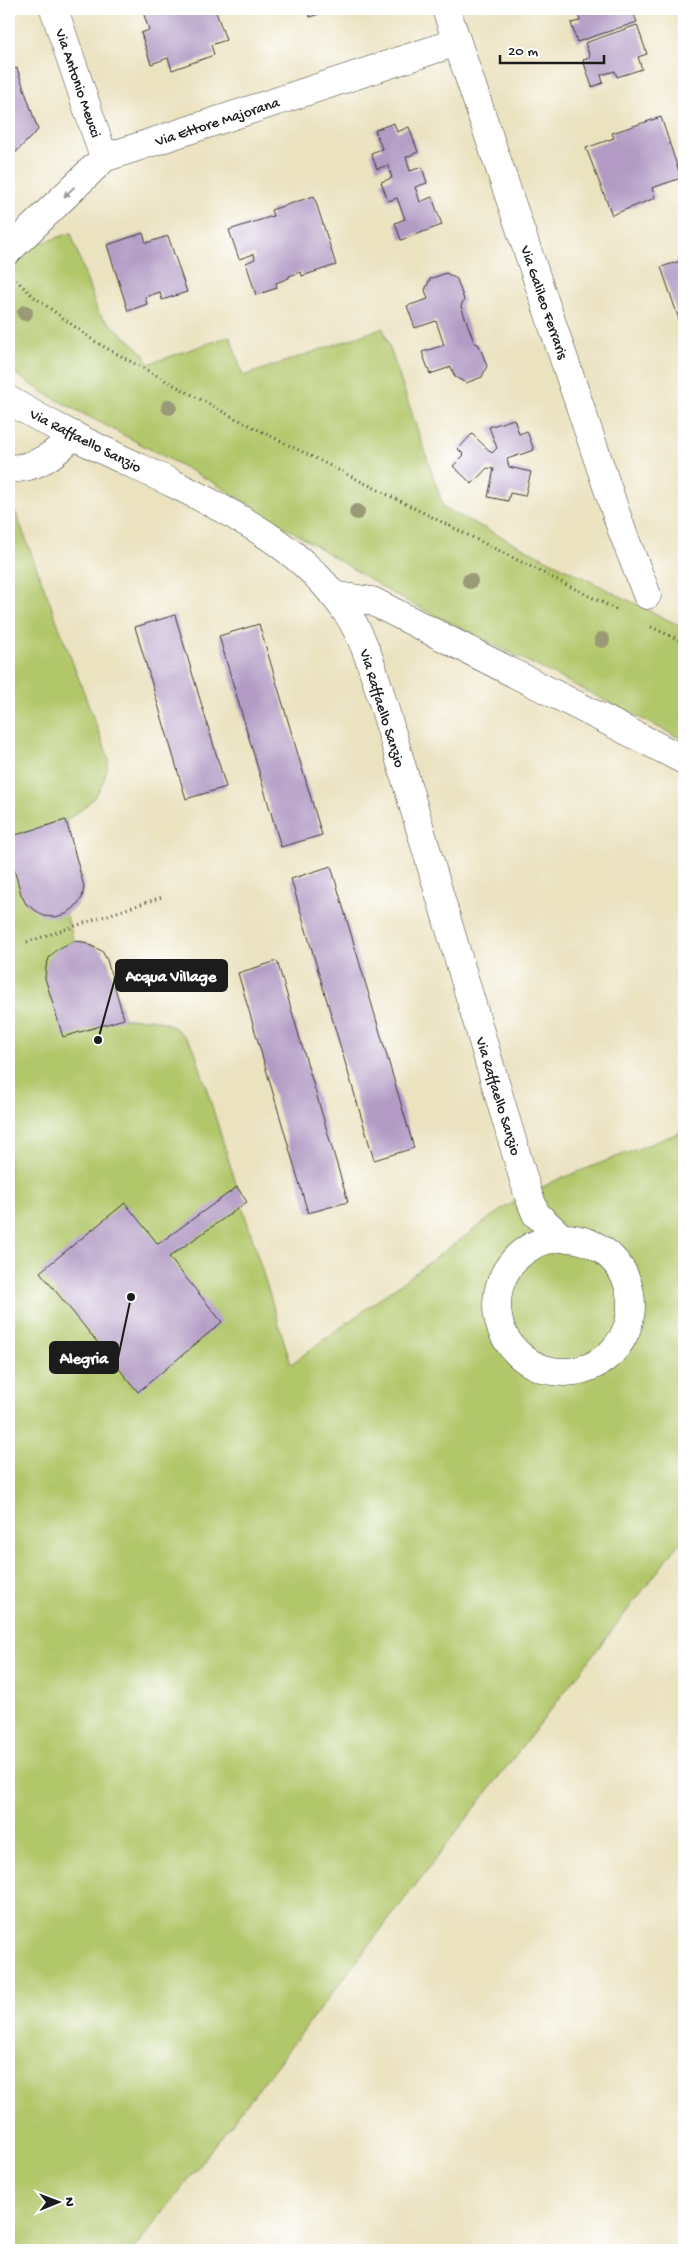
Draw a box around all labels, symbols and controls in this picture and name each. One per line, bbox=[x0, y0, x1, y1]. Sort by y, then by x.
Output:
street label: Via Antonio Meucci bbox=[50, 26, 104, 140]
scale bar bbox=[500, 32, 604, 64]
text: 20 m bbox=[508, 43, 538, 61]
street label: Via Ettore Majorana bbox=[152, 94, 283, 152]
one-way arrow bbox=[64, 185, 76, 197]
street label: Via Galileo Ferraris bbox=[515, 243, 571, 362]
street label: Via Raffaello Sanzio bbox=[25, 405, 144, 478]
street label: Via Raffaello Sanzio bbox=[354, 646, 408, 770]
callout: Acqua Village bbox=[116, 960, 227, 991]
text: Acqua Village bbox=[125, 969, 217, 988]
street label: Via Raffaello Sanzio bbox=[470, 1034, 524, 1158]
callout: Alegria bbox=[50, 1342, 118, 1373]
text: Alegria bbox=[59, 1351, 109, 1370]
north arrow bbox=[32, 2176, 82, 2226]
text: N bbox=[60, 2197, 77, 2207]

